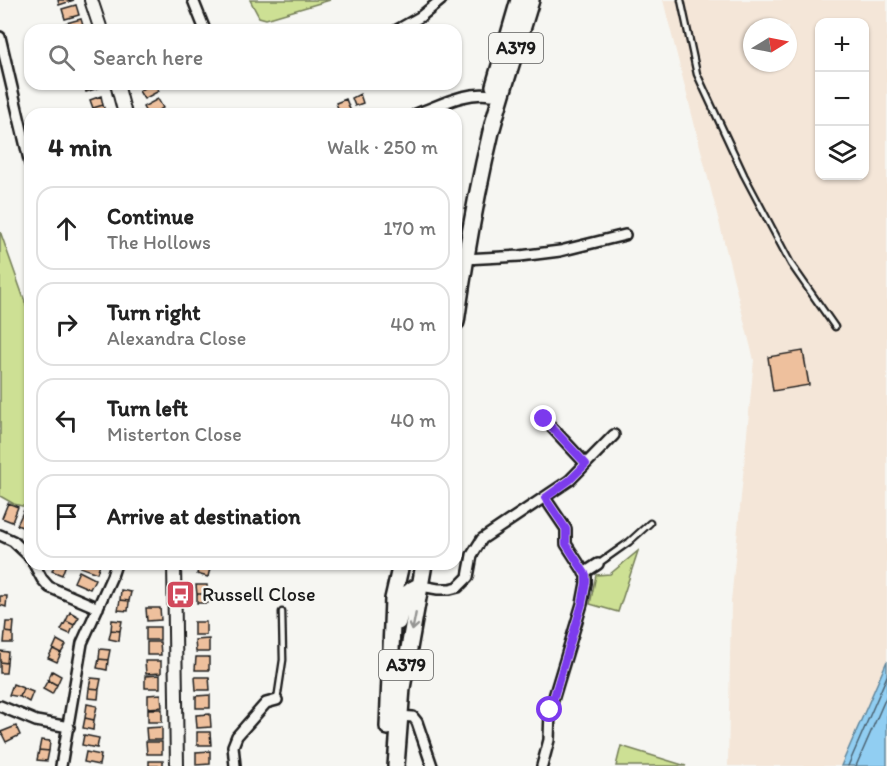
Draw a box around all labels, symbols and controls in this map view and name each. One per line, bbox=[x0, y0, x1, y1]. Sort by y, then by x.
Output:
north arrow bbox=[743, 18, 797, 72]
map controls bbox=[815, 18, 869, 180]
button: + bbox=[815, 18, 869, 72]
search box bbox=[24, 24, 462, 90]
road number: A379 bbox=[489, 33, 543, 63]
icon: search bbox=[45, 41, 78, 74]
text: Search here bbox=[93, 44, 203, 71]
button: − bbox=[815, 72, 869, 126]
button: layers bbox=[815, 126, 869, 180]
text: 4 min bbox=[48, 131, 112, 163]
text: Walk · 250 m bbox=[327, 135, 438, 159]
text: Continue bbox=[107, 203, 194, 230]
icon: ahead bbox=[50, 212, 83, 245]
text: 170 m bbox=[383, 216, 436, 240]
text: The Hollows bbox=[107, 230, 211, 254]
text: Turn right bbox=[107, 299, 201, 326]
icon: right bbox=[50, 308, 83, 341]
text: 40 m bbox=[390, 312, 436, 336]
text: Alexandra Close bbox=[107, 326, 246, 350]
text: Turn left bbox=[107, 395, 188, 422]
icon: left bbox=[50, 404, 83, 437]
route end bbox=[530, 405, 556, 431]
text: 40 m bbox=[390, 408, 436, 432]
text: Misterton Close bbox=[107, 422, 242, 446]
icon: arrive bbox=[50, 500, 83, 533]
text: Arrive at destination bbox=[107, 503, 301, 530]
bus stop icon: Russell Close bbox=[165, 578, 197, 610]
place label: Russell Close bbox=[202, 582, 315, 606]
one-way arrow bbox=[408, 611, 419, 631]
road number: A379 bbox=[379, 650, 433, 680]
route start bbox=[536, 696, 562, 722]

